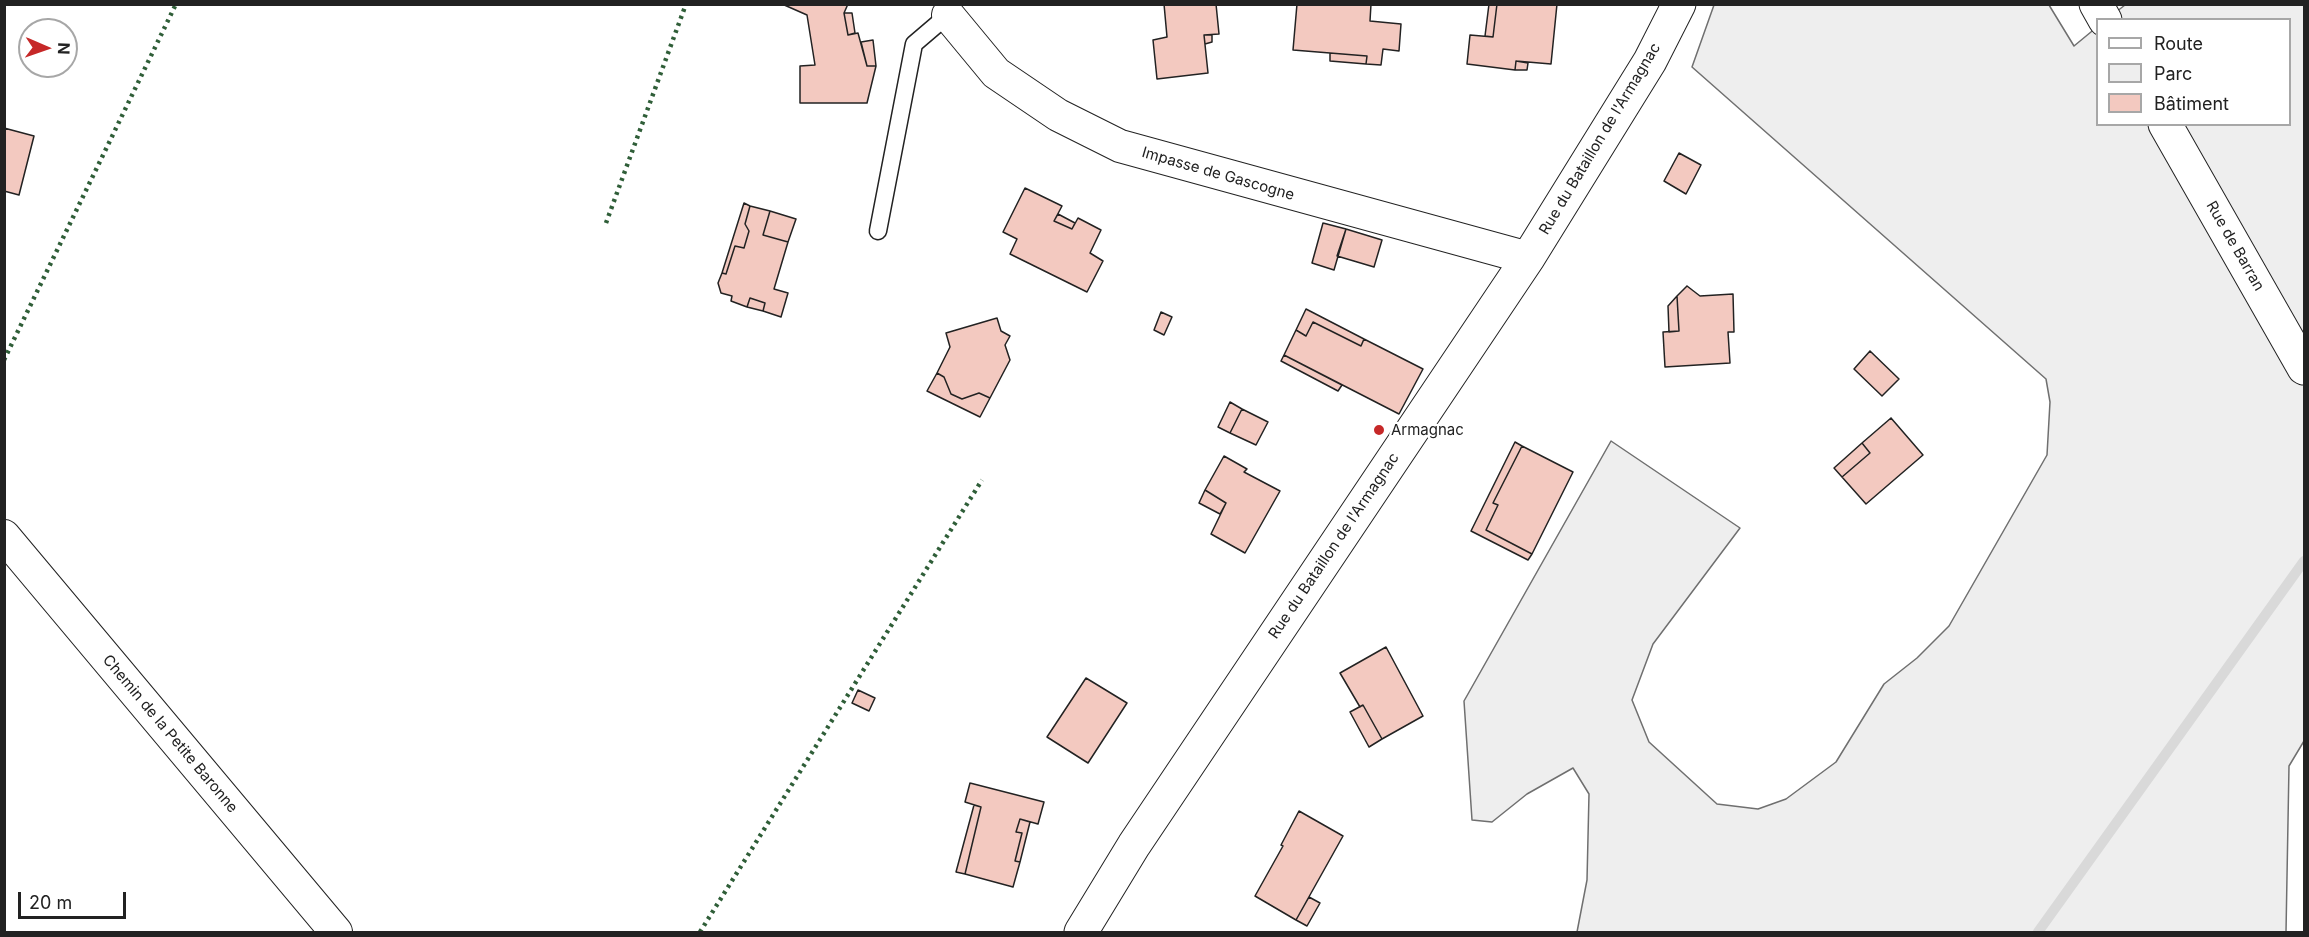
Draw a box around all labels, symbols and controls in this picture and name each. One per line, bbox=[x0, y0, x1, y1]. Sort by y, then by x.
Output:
north arrow bbox=[18, 18, 78, 78]
legend bbox=[2096, 18, 2291, 126]
text: Route bbox=[2154, 33, 2203, 54]
street label: Rue du Bataillon de l'Armagnac bbox=[1536, 40, 1664, 238]
text: N bbox=[54, 42, 74, 55]
text: Parc bbox=[2154, 63, 2192, 84]
text: Bâtiment bbox=[2154, 93, 2229, 114]
street label: Impasse de Gascogne bbox=[1140, 144, 1296, 204]
street label: Rue de Barran bbox=[2202, 198, 2268, 294]
place label: Armagnac bbox=[1391, 421, 1464, 439]
marker: Armagnac bbox=[1372, 423, 1386, 437]
street label: Rue du Bataillon de l'Armagnac bbox=[1265, 450, 1403, 642]
street label: Chemin de la Petite Baronne bbox=[99, 651, 241, 817]
scale bar bbox=[21, 880, 129, 918]
text: 20 m bbox=[29, 892, 72, 913]

